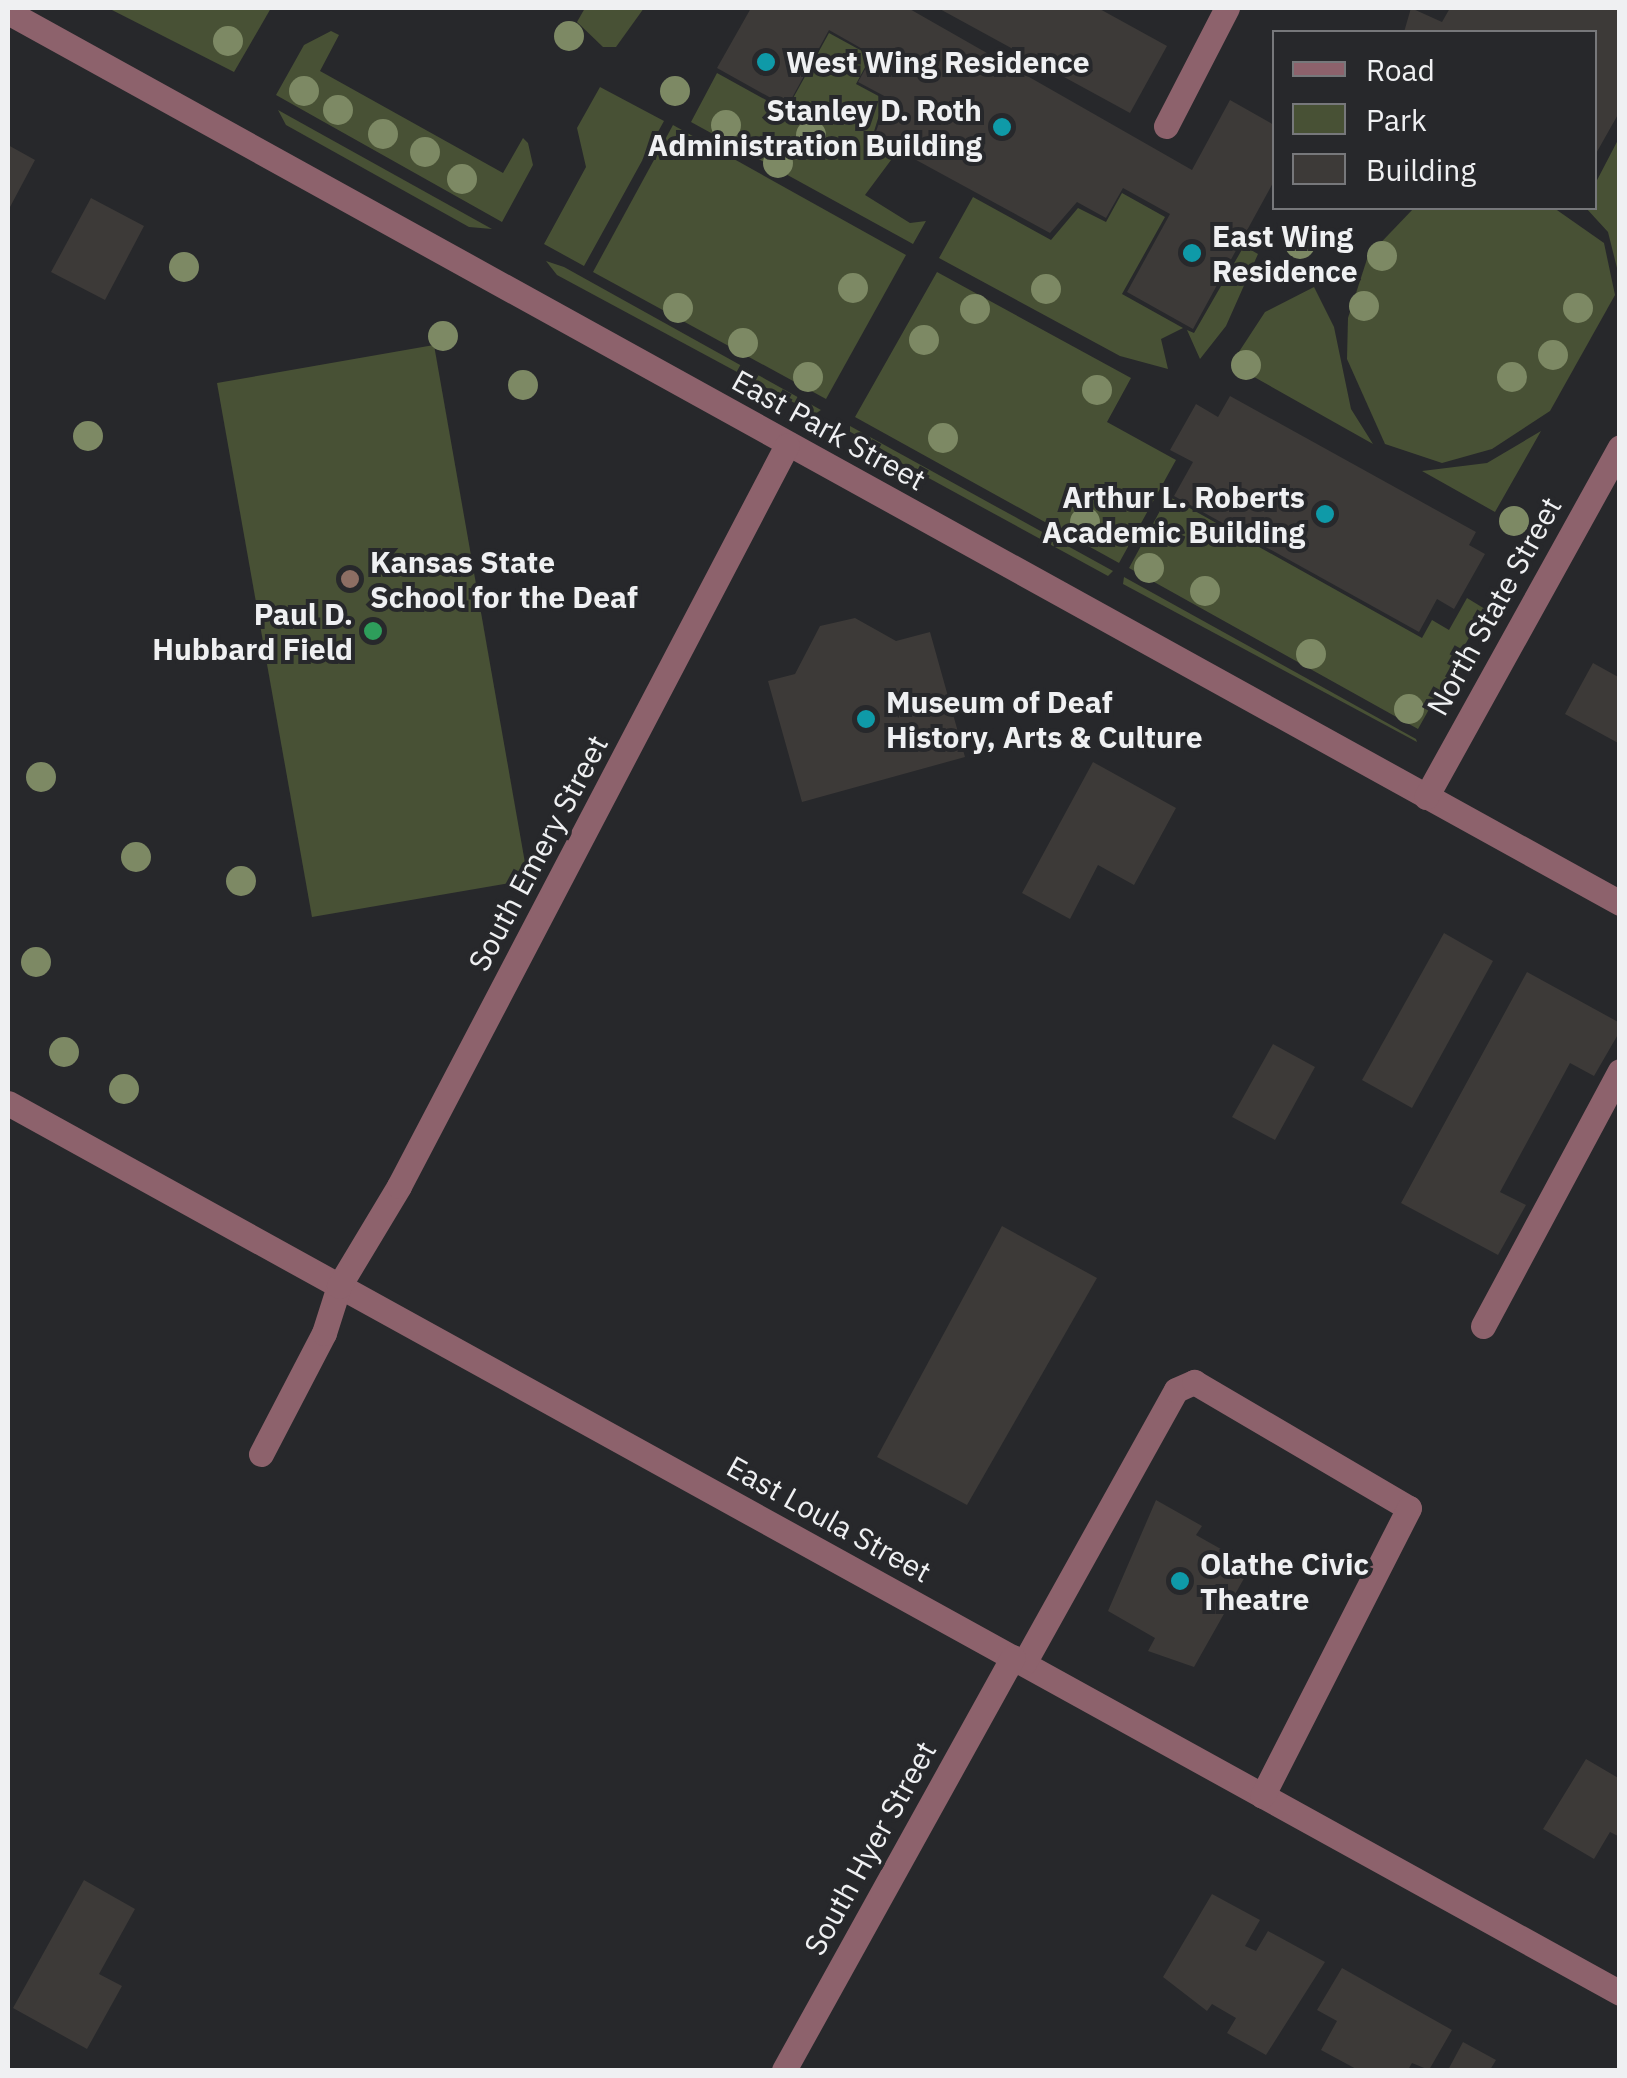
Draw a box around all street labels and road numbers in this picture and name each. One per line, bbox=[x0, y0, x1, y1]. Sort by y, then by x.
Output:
street label: East Park Street bbox=[726, 362, 932, 498]
street label: North State Street bbox=[1419, 491, 1569, 721]
street label: South Emery Street bbox=[461, 729, 615, 977]
street label: East Loula Street bbox=[721, 1448, 937, 1590]
street label: South Hyer Street bbox=[796, 1735, 944, 1961]

